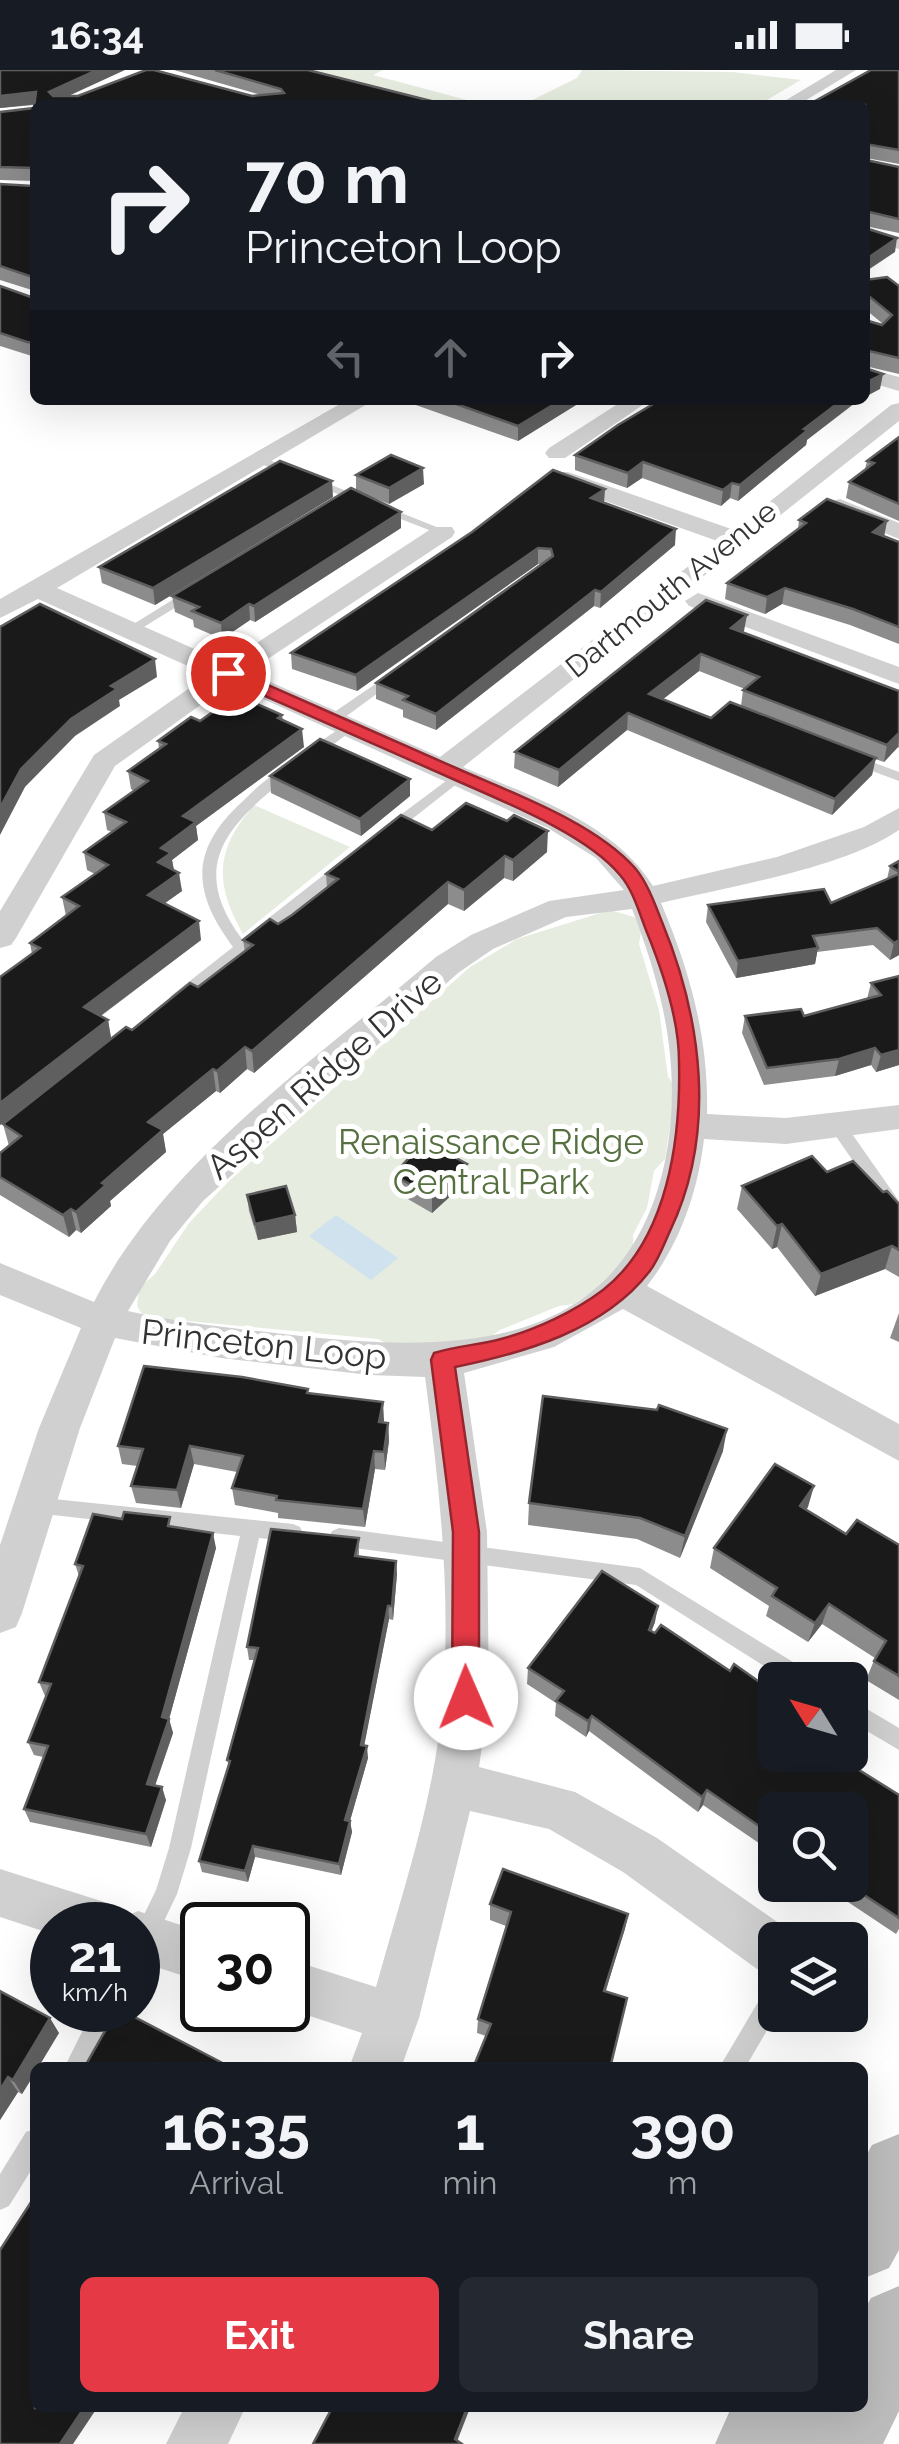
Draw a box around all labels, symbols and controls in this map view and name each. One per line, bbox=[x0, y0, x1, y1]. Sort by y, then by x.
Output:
text: 16:34 bbox=[50, 13, 144, 58]
text: 70 m bbox=[245, 137, 409, 219]
icon: right bbox=[80, 140, 210, 270]
text: Princeton Loop bbox=[245, 221, 562, 274]
icon: left bbox=[318, 330, 373, 385]
icon: ahead bbox=[423, 330, 478, 385]
icon: right bbox=[528, 330, 583, 385]
street label: Dartmouth Avenue bbox=[559, 493, 783, 685]
pin bbox=[186, 631, 271, 716]
icon: arrive bbox=[201, 646, 256, 701]
street label: Aspen Ridge Drive bbox=[198, 961, 450, 1187]
park label: Renaissance Ridge Central Park bbox=[338, 1121, 644, 1202]
street label: Princeton Loop bbox=[139, 1311, 389, 1377]
position arrow bbox=[414, 1646, 518, 1750]
north arrow bbox=[758, 1662, 868, 1772]
map controls bbox=[758, 1662, 868, 2032]
button: search bbox=[758, 1792, 868, 1902]
speed limit sign: 30 bbox=[180, 1902, 310, 2032]
button: layers bbox=[758, 1922, 868, 2032]
text: 21 bbox=[69, 1925, 121, 1984]
text: km/h bbox=[62, 1977, 128, 2007]
text: 16:35 bbox=[162, 2094, 310, 2164]
text: 1 bbox=[455, 2094, 485, 2164]
text: 390 bbox=[630, 2094, 736, 2164]
text: Arrival bbox=[189, 2164, 283, 2201]
text: min bbox=[442, 2164, 497, 2201]
text: m bbox=[668, 2164, 697, 2201]
button: Exit bbox=[80, 2277, 439, 2392]
button: Share bbox=[459, 2277, 818, 2392]

